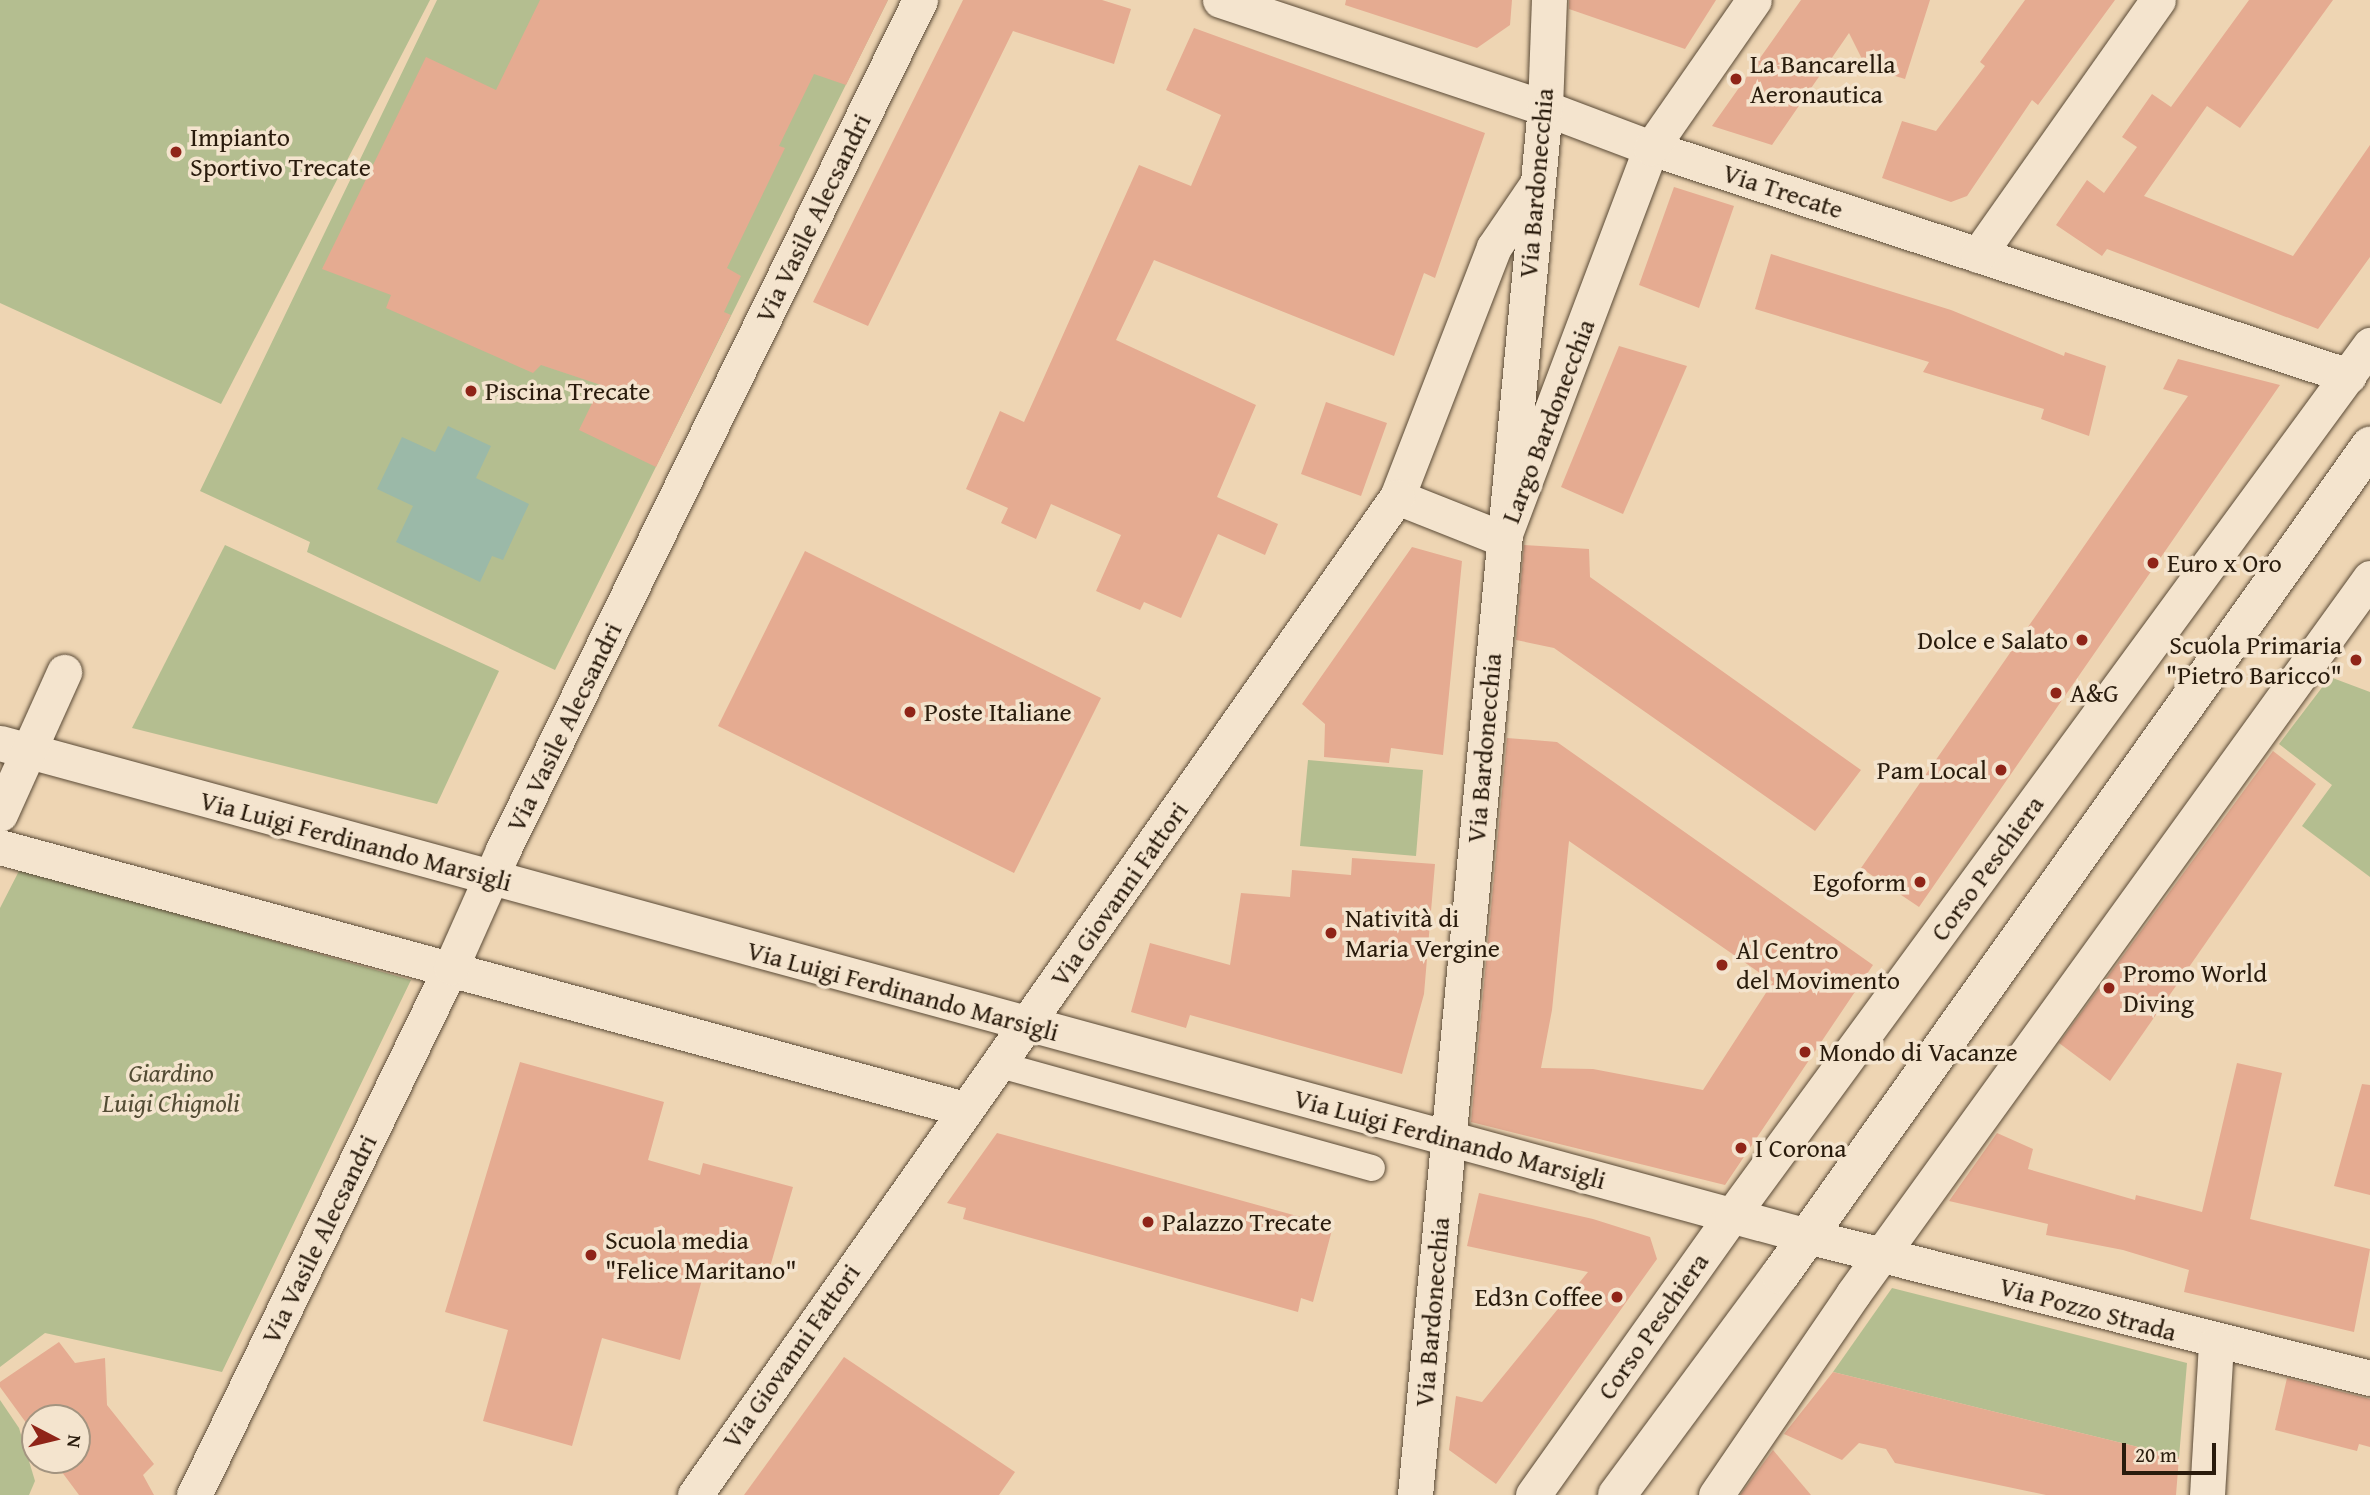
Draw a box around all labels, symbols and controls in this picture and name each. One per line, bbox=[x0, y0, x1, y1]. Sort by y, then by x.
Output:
place label: La Bancarella Aeronautica bbox=[1750, 48, 1896, 110]
marker: La Bancarella Aeronautica bbox=[1728, 71, 1744, 87]
street label: Via Bardonecchia bbox=[1512, 87, 1560, 279]
street label: Via Vasile Alecsandri bbox=[749, 108, 877, 328]
place label: Impianto Sportivo Trecate bbox=[190, 121, 371, 182]
marker: Impianto Sportivo Trecate bbox=[168, 144, 184, 160]
street label: Via Trecate bbox=[1719, 157, 1847, 225]
street label: Largo Bardonecchia bbox=[1495, 315, 1601, 527]
place label: Piscina Trecate bbox=[485, 375, 650, 407]
marker: Piscina Trecate bbox=[463, 383, 479, 399]
place label: Euro x Oro bbox=[2167, 547, 2282, 579]
marker: Euro x Oro bbox=[2145, 555, 2161, 571]
street label: Via Vasile Alecsandri bbox=[500, 617, 628, 837]
place label: Dolce e Salato bbox=[1917, 624, 2068, 656]
place label: Scuola Primaria "Pietro Baricco" bbox=[2166, 629, 2342, 690]
marker: Dolce e Salato bbox=[2074, 632, 2090, 648]
street label: Via Bardonecchia bbox=[1460, 652, 1508, 844]
marker: Scuola Primaria "Pietro Baricco" bbox=[2348, 652, 2364, 668]
place label: A&G bbox=[2070, 677, 2119, 709]
marker: A&G bbox=[2048, 685, 2064, 701]
place label: Poste Italiane bbox=[924, 696, 1072, 728]
marker: Poste Italiane bbox=[902, 704, 918, 720]
place label: Pam Local bbox=[1877, 754, 1987, 786]
marker: Pam Local bbox=[1993, 762, 2009, 778]
street label: Via Luigi Ferdinando Marsigli bbox=[197, 784, 515, 898]
street label: Corso Peschiera bbox=[1924, 789, 2050, 947]
street label: Via Giovanni Fattori bbox=[1044, 796, 1194, 992]
place label: Egoform bbox=[1813, 866, 1906, 898]
marker: Egoform bbox=[1912, 874, 1928, 890]
place label: Natività di Maria Vergine bbox=[1345, 902, 1500, 964]
marker: Natività di Maria Vergine bbox=[1323, 925, 1339, 941]
street label: Via Luigi Ferdinando Marsigli bbox=[744, 934, 1062, 1048]
place label: Al Centro del Movimento bbox=[1736, 934, 1900, 996]
marker: Al Centro del Movimento bbox=[1714, 957, 1730, 973]
place label: Promo World Diving bbox=[2123, 957, 2267, 1018]
marker: Promo World Diving bbox=[2101, 980, 2117, 996]
place label: Mondo di Vacanze bbox=[1819, 1036, 2018, 1068]
marker: Mondo di Vacanze bbox=[1797, 1044, 1813, 1060]
park label: Giardino Luigi Chignoli bbox=[102, 1057, 240, 1118]
street label: Via Luigi Ferdinando Marsigli bbox=[1291, 1082, 1609, 1196]
street label: Via Vasile Alecsandri bbox=[255, 1129, 383, 1349]
place label: I Corona bbox=[1755, 1132, 1847, 1164]
marker: I Corona bbox=[1733, 1140, 1749, 1156]
place label: Palazzo Trecate bbox=[1162, 1206, 1332, 1238]
marker: Palazzo Trecate bbox=[1140, 1214, 1156, 1230]
street label: Via Bardonecchia bbox=[1408, 1216, 1456, 1408]
place label: Scuola media "Felice Maritano" bbox=[605, 1224, 797, 1286]
marker: Scuola media "Felice Maritano" bbox=[583, 1247, 599, 1263]
street label: Corso Peschiera bbox=[1591, 1247, 1715, 1405]
street label: Via Giovanni Fattori bbox=[716, 1258, 866, 1454]
street label: Via Pozzo Strada bbox=[1996, 1270, 2180, 1348]
place label: Ed3n Coffee bbox=[1475, 1281, 1603, 1313]
marker: Ed3n Coffee bbox=[1609, 1289, 1625, 1305]
north arrow bbox=[21, 1404, 91, 1474]
scale bar bbox=[2125, 1428, 2220, 1472]
text: N bbox=[60, 1433, 90, 1449]
text: 20 m bbox=[2135, 1439, 2177, 1470]

